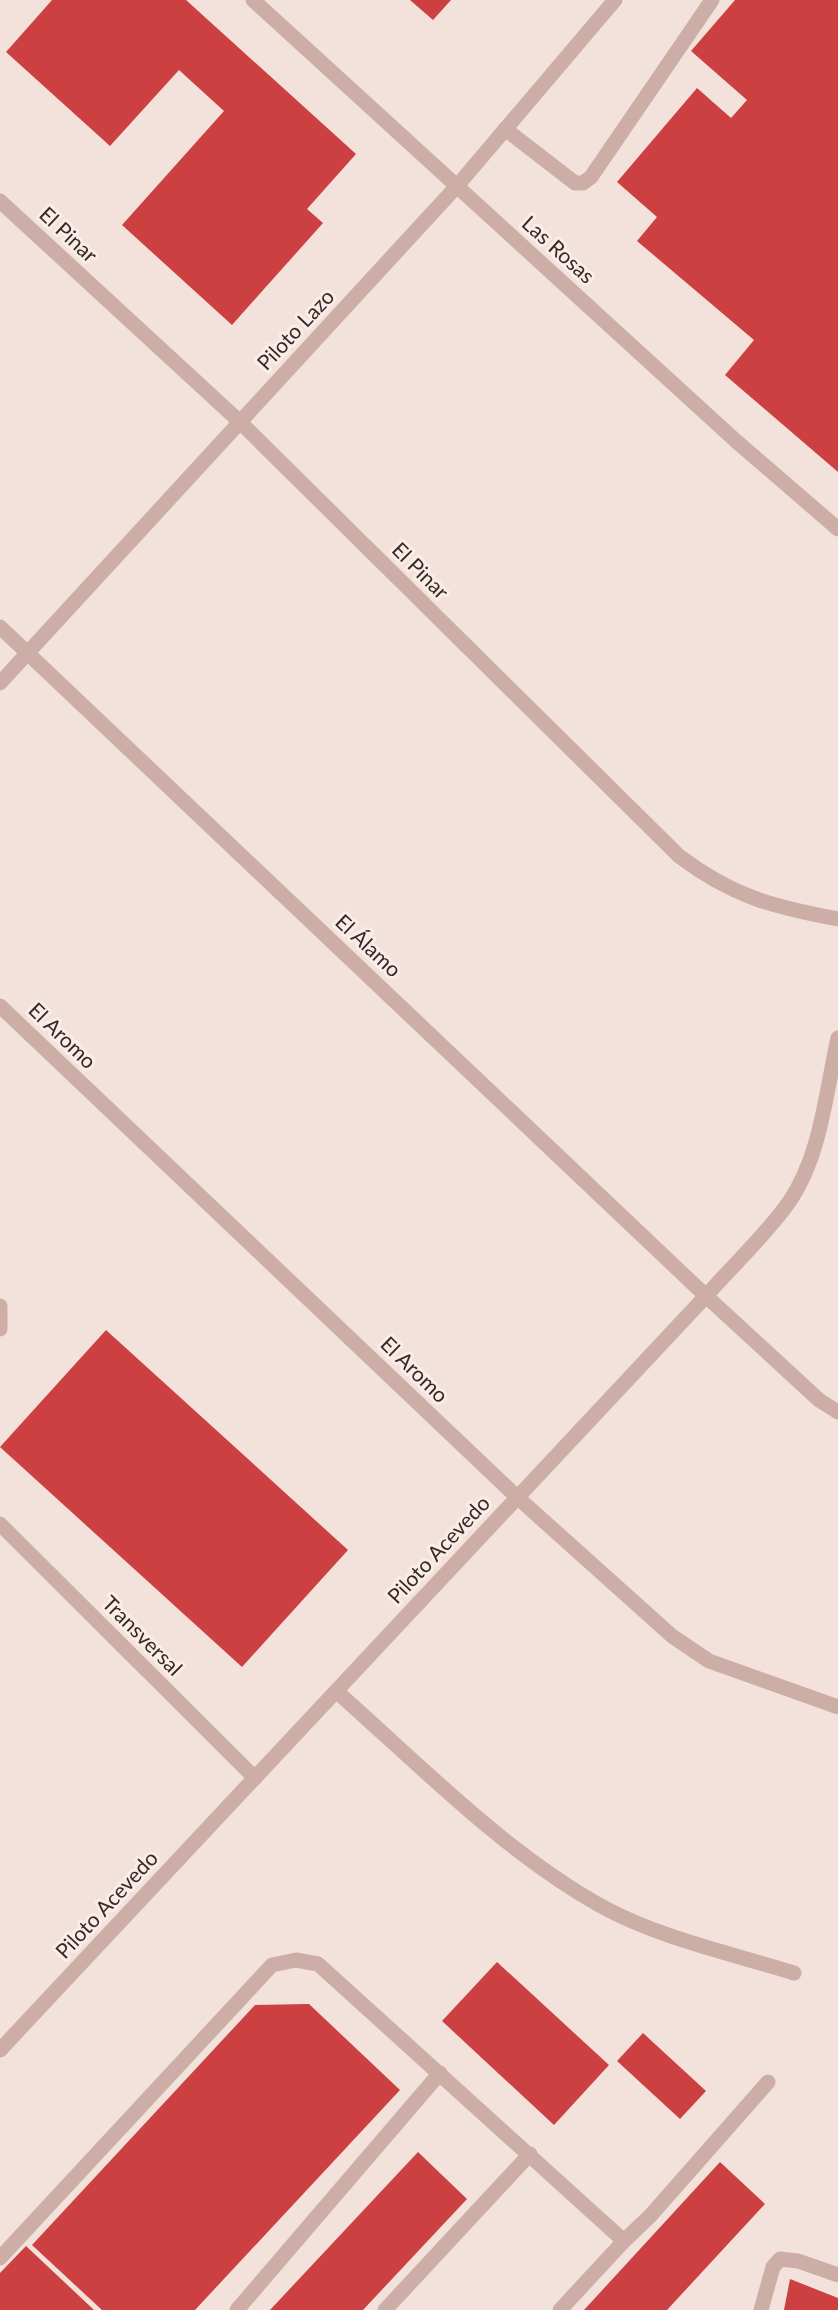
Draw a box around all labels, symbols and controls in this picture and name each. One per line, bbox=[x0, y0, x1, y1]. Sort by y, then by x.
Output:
street label: El Pinar bbox=[35, 201, 103, 267]
street label: Las Rosas bbox=[518, 210, 600, 288]
street label: Piloto Lazo bbox=[251, 283, 339, 375]
street label: El Pinar bbox=[388, 536, 455, 604]
street label: El Álamo bbox=[331, 908, 407, 982]
street label: El Aromo bbox=[24, 997, 102, 1073]
street label: El Aromo bbox=[376, 1331, 454, 1407]
street label: Piloto Acevedo bbox=[382, 1490, 494, 1608]
street label: Transversal bbox=[98, 1590, 188, 1680]
street label: Piloto Acevedo bbox=[50, 1845, 162, 1963]

